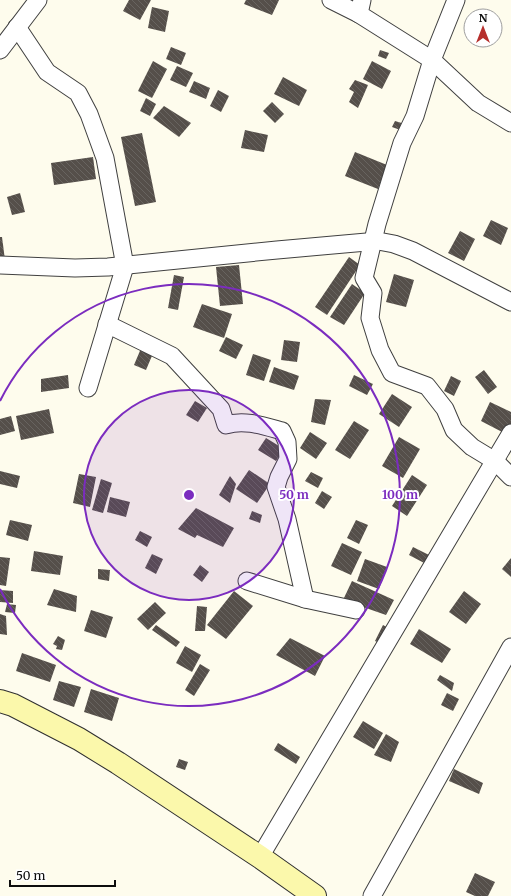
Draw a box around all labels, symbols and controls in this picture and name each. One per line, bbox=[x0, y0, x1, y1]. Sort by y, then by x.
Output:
north arrow bbox=[463, 8, 503, 48]
text: N bbox=[479, 11, 488, 25]
text: 50 m bbox=[279, 487, 309, 502]
text: 100 m bbox=[382, 487, 418, 502]
centre of rings bbox=[182, 488, 196, 502]
scale bar bbox=[10, 862, 115, 888]
text: 50 m bbox=[16, 868, 45, 883]

